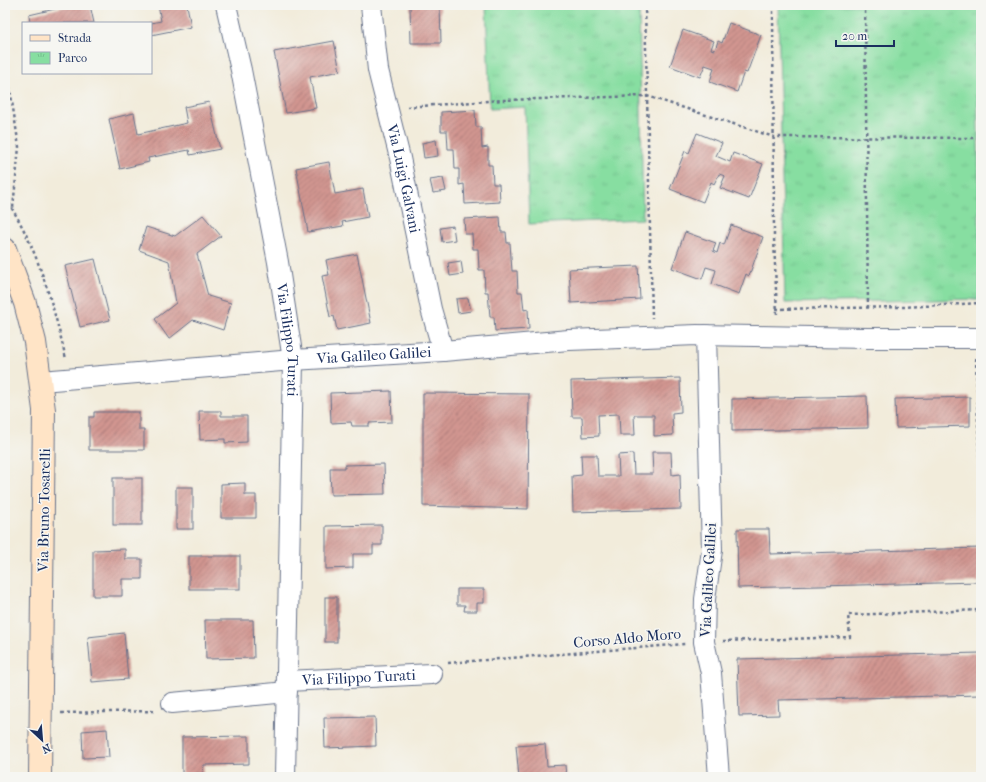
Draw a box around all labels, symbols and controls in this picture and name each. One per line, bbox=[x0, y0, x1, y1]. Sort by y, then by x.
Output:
legend bbox=[22, 22, 152, 74]
scale bar bbox=[836, 22, 894, 48]
text: 20 m bbox=[842, 29, 867, 43]
text: Strada bbox=[58, 31, 92, 45]
text: Parco bbox=[58, 51, 87, 65]
street label: Via Luigi Galvani bbox=[383, 121, 424, 235]
street label: Via Filippo Turati bbox=[272, 281, 302, 397]
street label: Via Galileo Galilei bbox=[315, 343, 432, 368]
street label: Via Bruno Tosarelli bbox=[34, 447, 54, 573]
street label: Via Galileo Galilei bbox=[696, 522, 720, 639]
street label: Corso Aldo Moro bbox=[572, 624, 682, 652]
street label: Via Filippo Turati bbox=[301, 666, 417, 689]
north arrow bbox=[22, 720, 62, 760]
text: N bbox=[39, 741, 53, 756]

